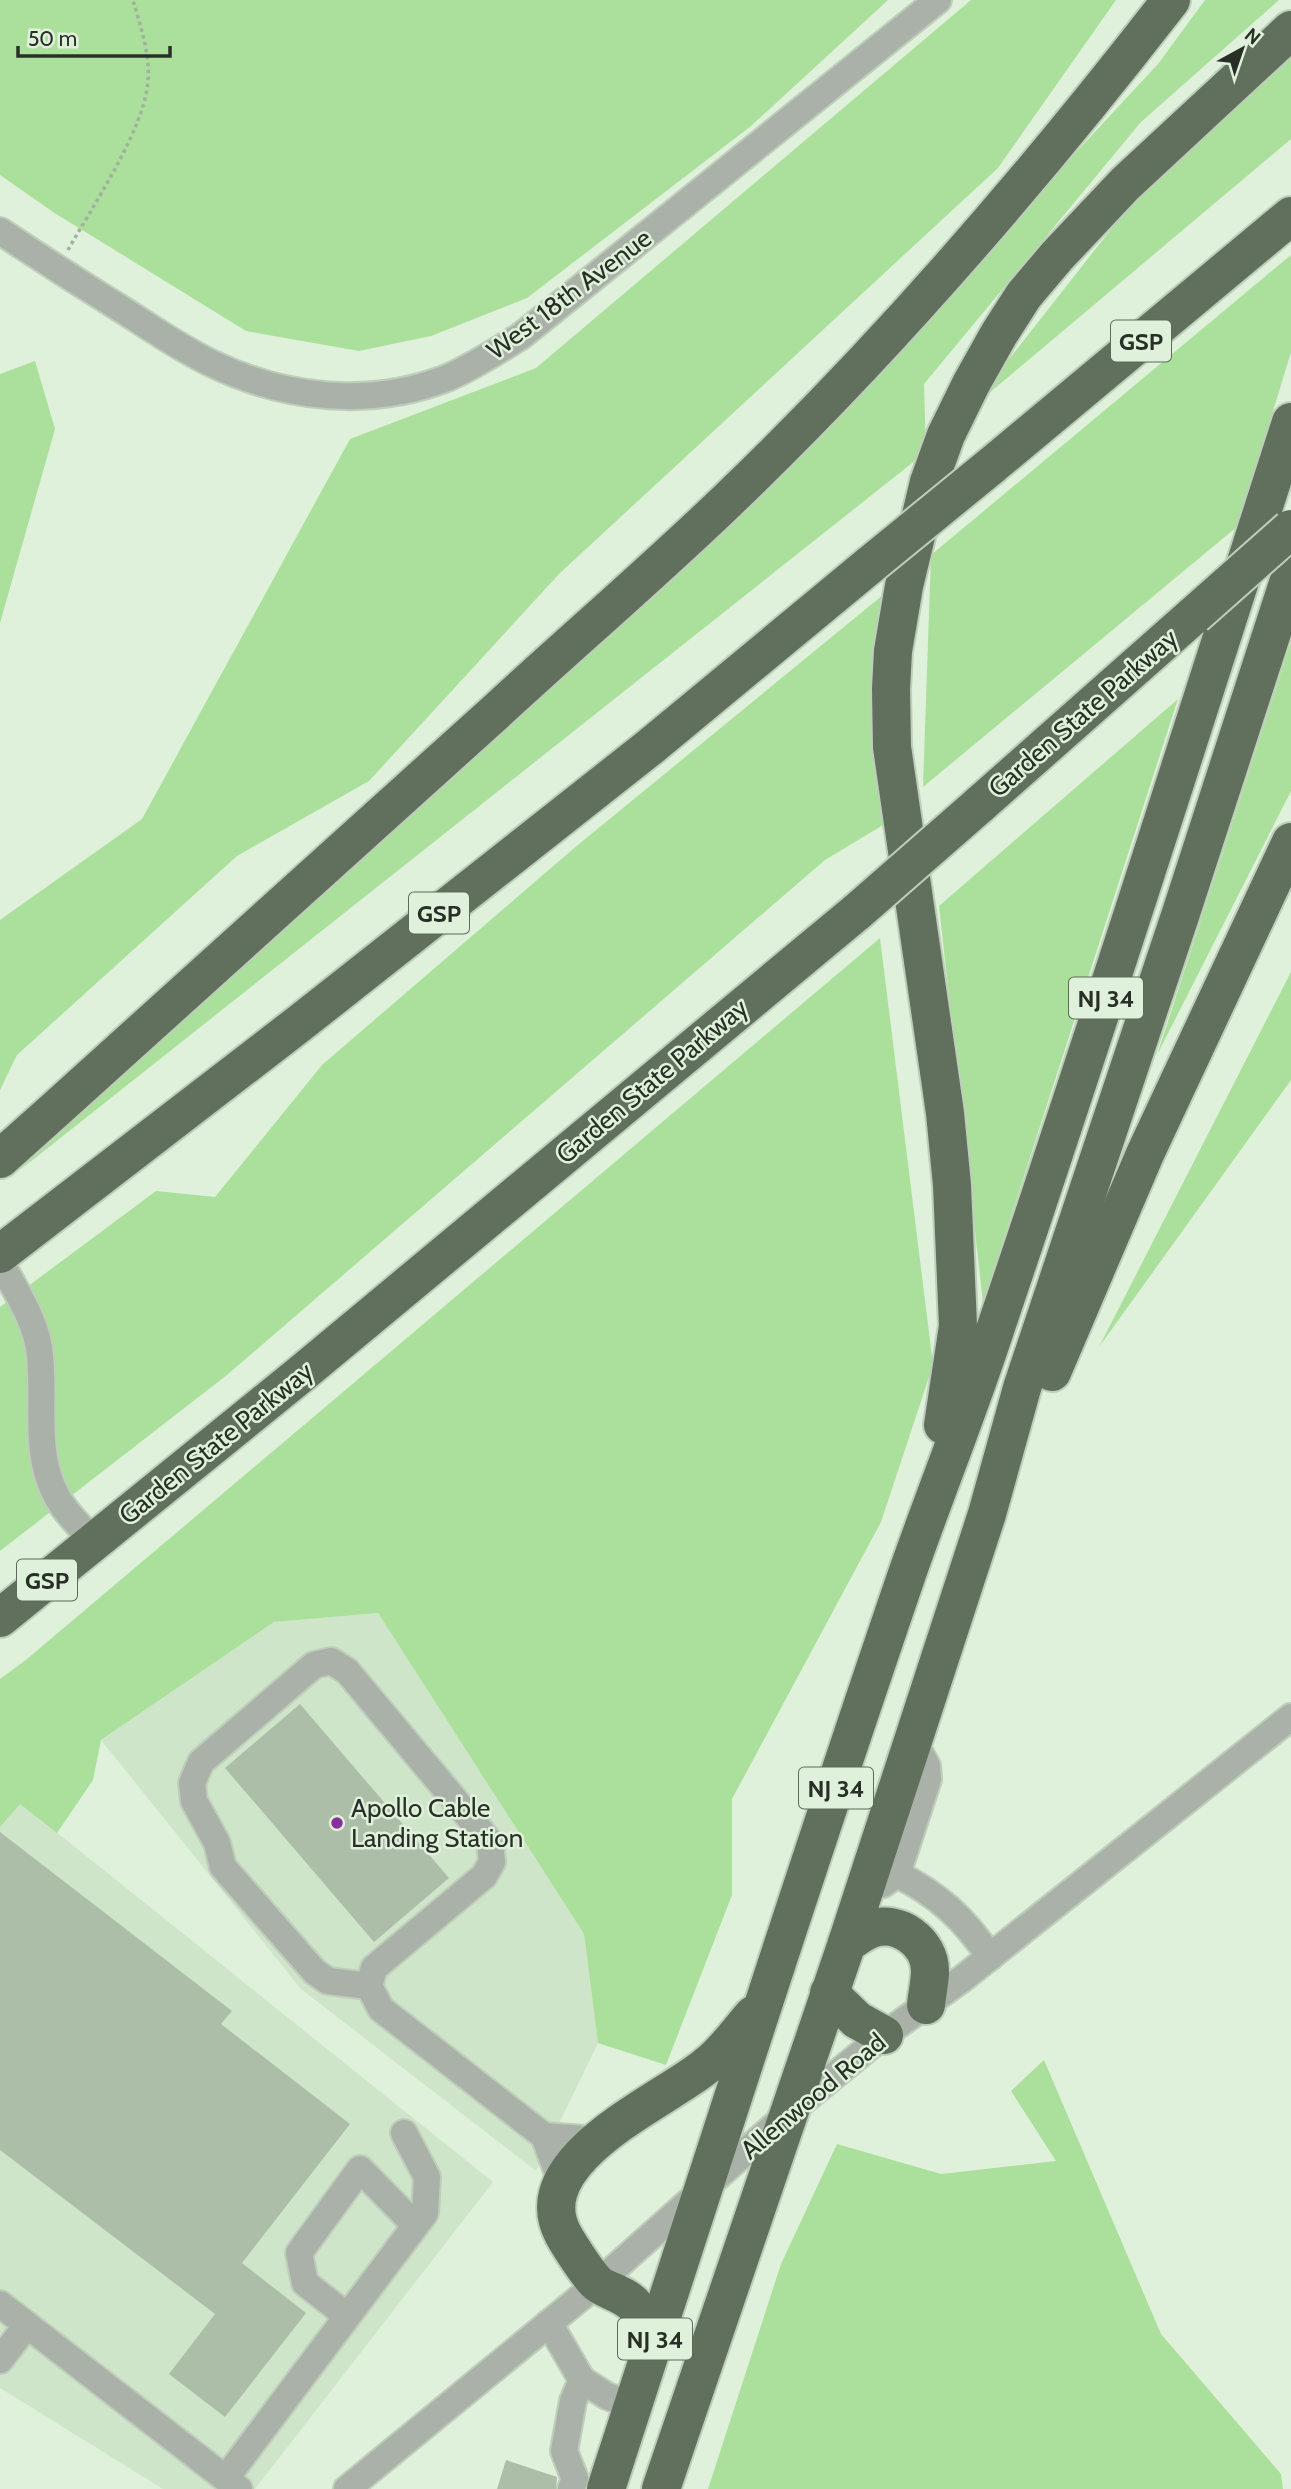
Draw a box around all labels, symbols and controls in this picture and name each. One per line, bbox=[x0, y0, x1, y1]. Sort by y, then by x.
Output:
scale bar bbox=[18, 14, 170, 58]
north arrow bbox=[1207, 14, 1277, 84]
text: N bbox=[1240, 23, 1265, 49]
text: 50 m bbox=[28, 26, 77, 51]
street label: West 18th Avenue bbox=[480, 222, 658, 366]
road number: GSP bbox=[1111, 320, 1171, 362]
street label: Garden State Parkway bbox=[982, 622, 1184, 804]
road number: GSP bbox=[409, 892, 469, 933]
road number: NJ 34 bbox=[1069, 978, 1143, 1018]
street label: Garden State Parkway bbox=[550, 992, 754, 1170]
street label: Garden State Parkway bbox=[113, 1355, 319, 1531]
road number: GSP bbox=[17, 1560, 77, 1600]
road number: NJ 34 bbox=[799, 1768, 873, 1808]
place label: Apollo Cable Landing Station bbox=[351, 1792, 523, 1854]
marker: Apollo Cable Landing Station bbox=[329, 1815, 345, 1831]
street label: Allenwood Road bbox=[734, 2026, 892, 2166]
road number: NJ 34 bbox=[618, 2318, 692, 2360]

